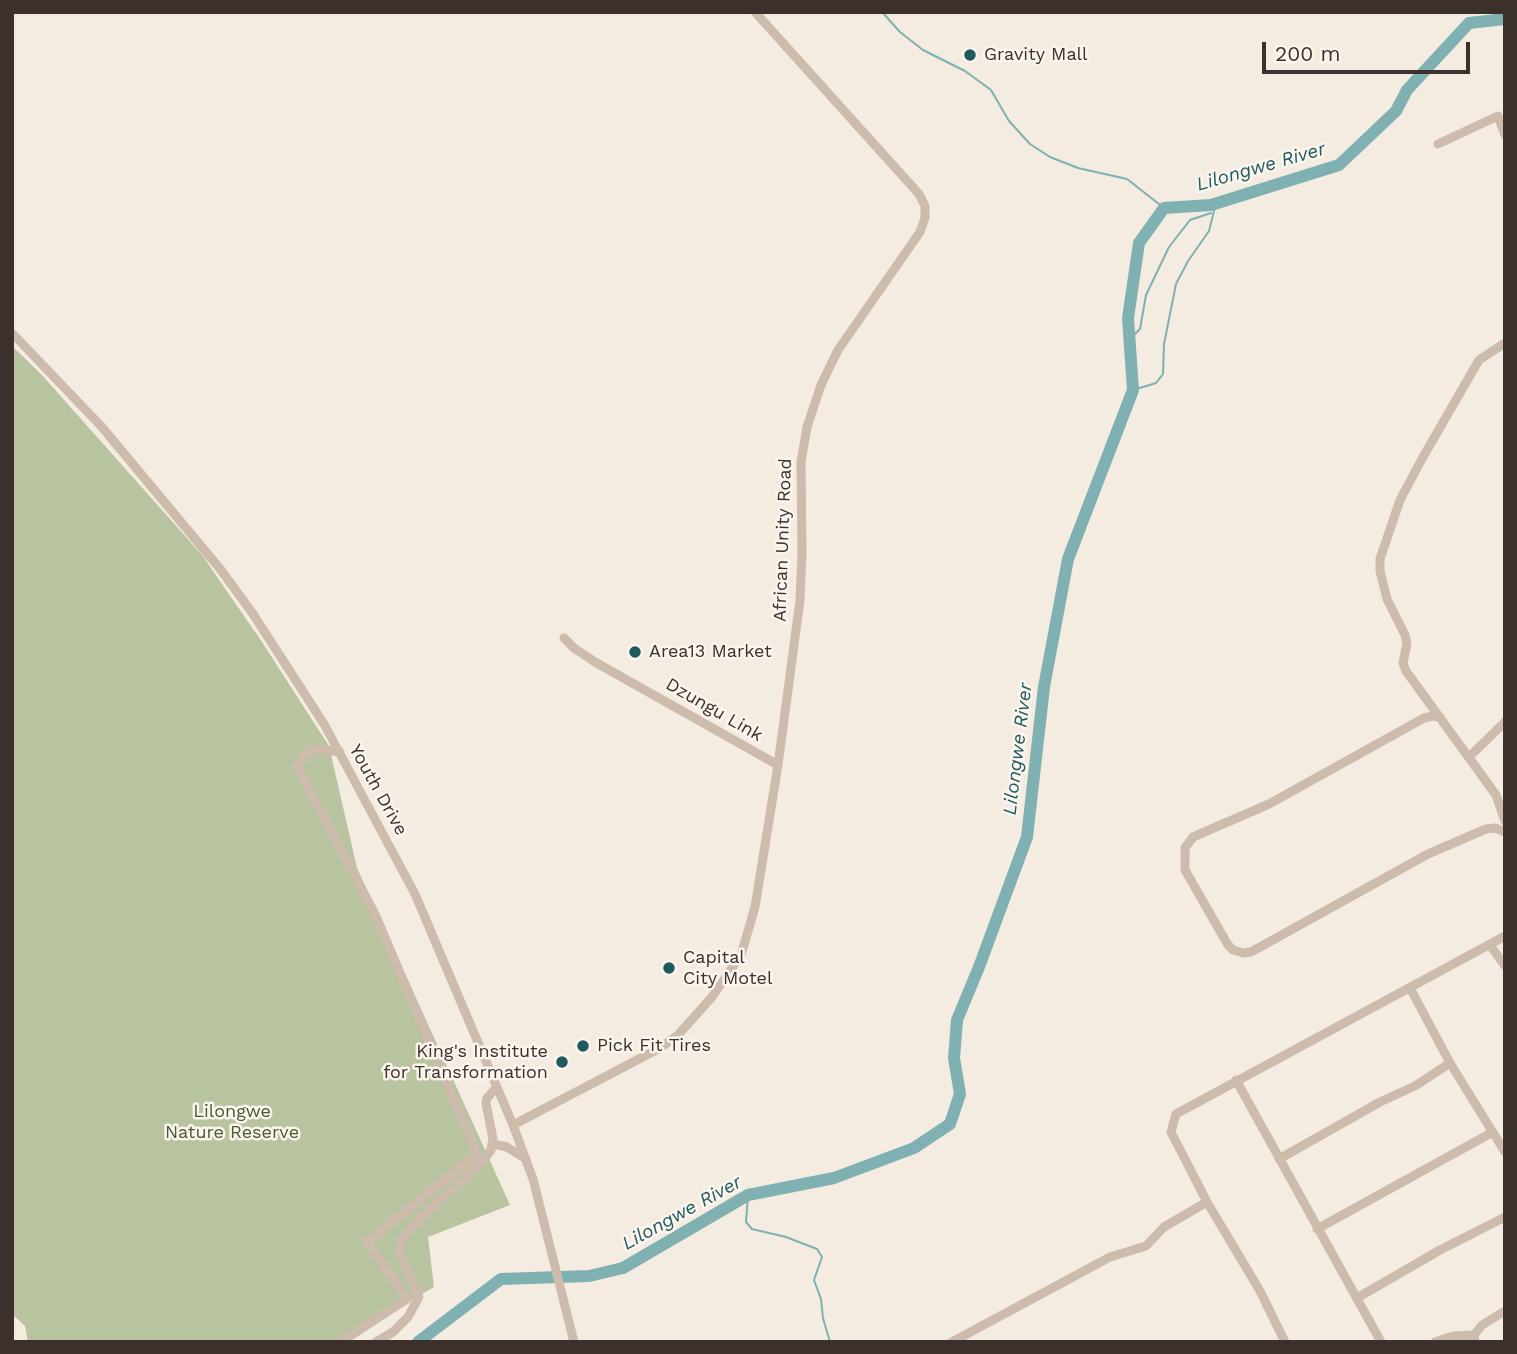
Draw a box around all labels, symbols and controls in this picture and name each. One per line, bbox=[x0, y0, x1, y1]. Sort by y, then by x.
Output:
scale bar bbox=[1265, 28, 1473, 72]
text: 200 m bbox=[1275, 41, 1341, 66]
place label: Gravity Mall bbox=[984, 44, 1088, 66]
marker: Gravity Mall bbox=[962, 47, 978, 63]
water label: Lilongwe River bbox=[1194, 138, 1328, 196]
street label: African Unity Road bbox=[769, 458, 797, 622]
place label: Area13 Market bbox=[649, 641, 772, 663]
marker: Area13 Market bbox=[627, 644, 643, 660]
street label: Dzungu Link bbox=[662, 674, 766, 746]
water label: Lilongwe River bbox=[999, 682, 1037, 816]
street label: Youth Drive bbox=[344, 741, 412, 839]
place label: Capital City Motel bbox=[683, 947, 772, 990]
marker: Capital City Motel bbox=[661, 960, 677, 976]
place label: Pick Fit Tires bbox=[597, 1035, 711, 1057]
marker: Pick Fit Tires bbox=[575, 1038, 591, 1054]
place label: King's Institute for Transformation bbox=[383, 1041, 548, 1084]
marker: King's Institute for Transformation bbox=[554, 1054, 570, 1070]
park label: Lilongwe Nature Reserve bbox=[165, 1101, 299, 1144]
water label: Lilongwe River bbox=[618, 1171, 746, 1255]

